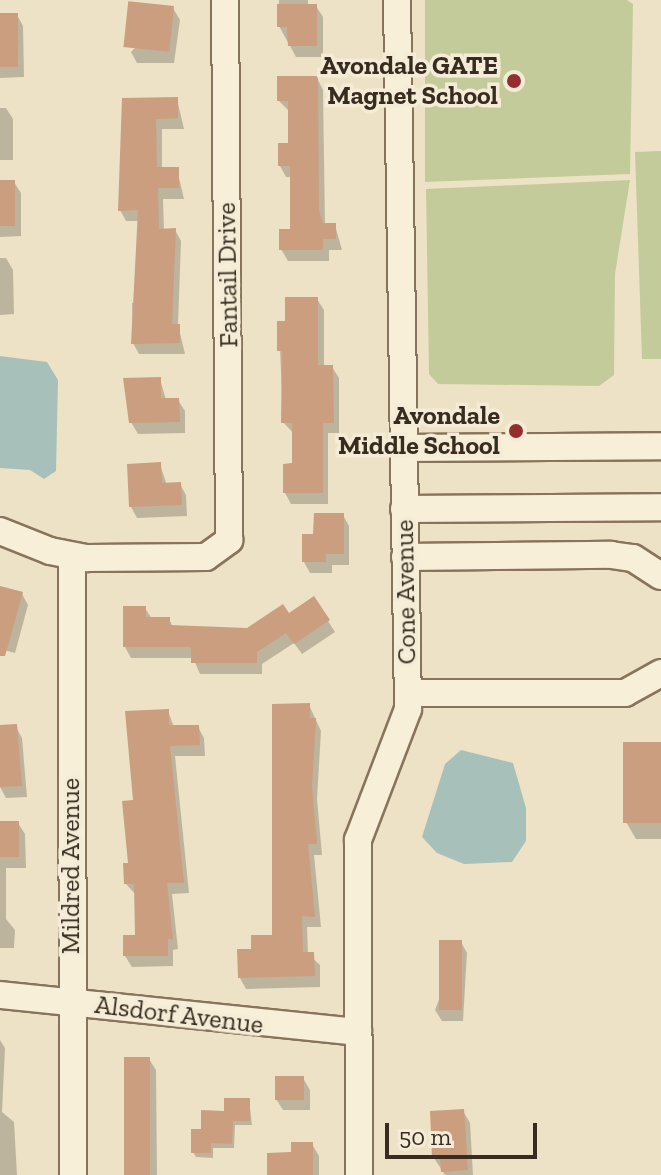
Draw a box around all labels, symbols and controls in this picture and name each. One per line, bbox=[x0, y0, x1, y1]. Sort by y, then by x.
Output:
place label: Avondale GATE Magnet School bbox=[320, 50, 498, 112]
marker: Avondale GATE Magnet School bbox=[505, 72, 523, 90]
street label: Fantail Drive bbox=[211, 202, 245, 348]
place label: Avondale Middle School bbox=[338, 400, 500, 462]
marker: Avondale Middle School bbox=[507, 422, 525, 440]
street label: Cone Avenue bbox=[389, 519, 423, 665]
street label: Mildred Avenue bbox=[55, 777, 87, 955]
street label: Alsdorf Avenue bbox=[93, 989, 265, 1041]
scale bar bbox=[389, 1107, 541, 1157]
text: 50 m bbox=[399, 1122, 451, 1151]

